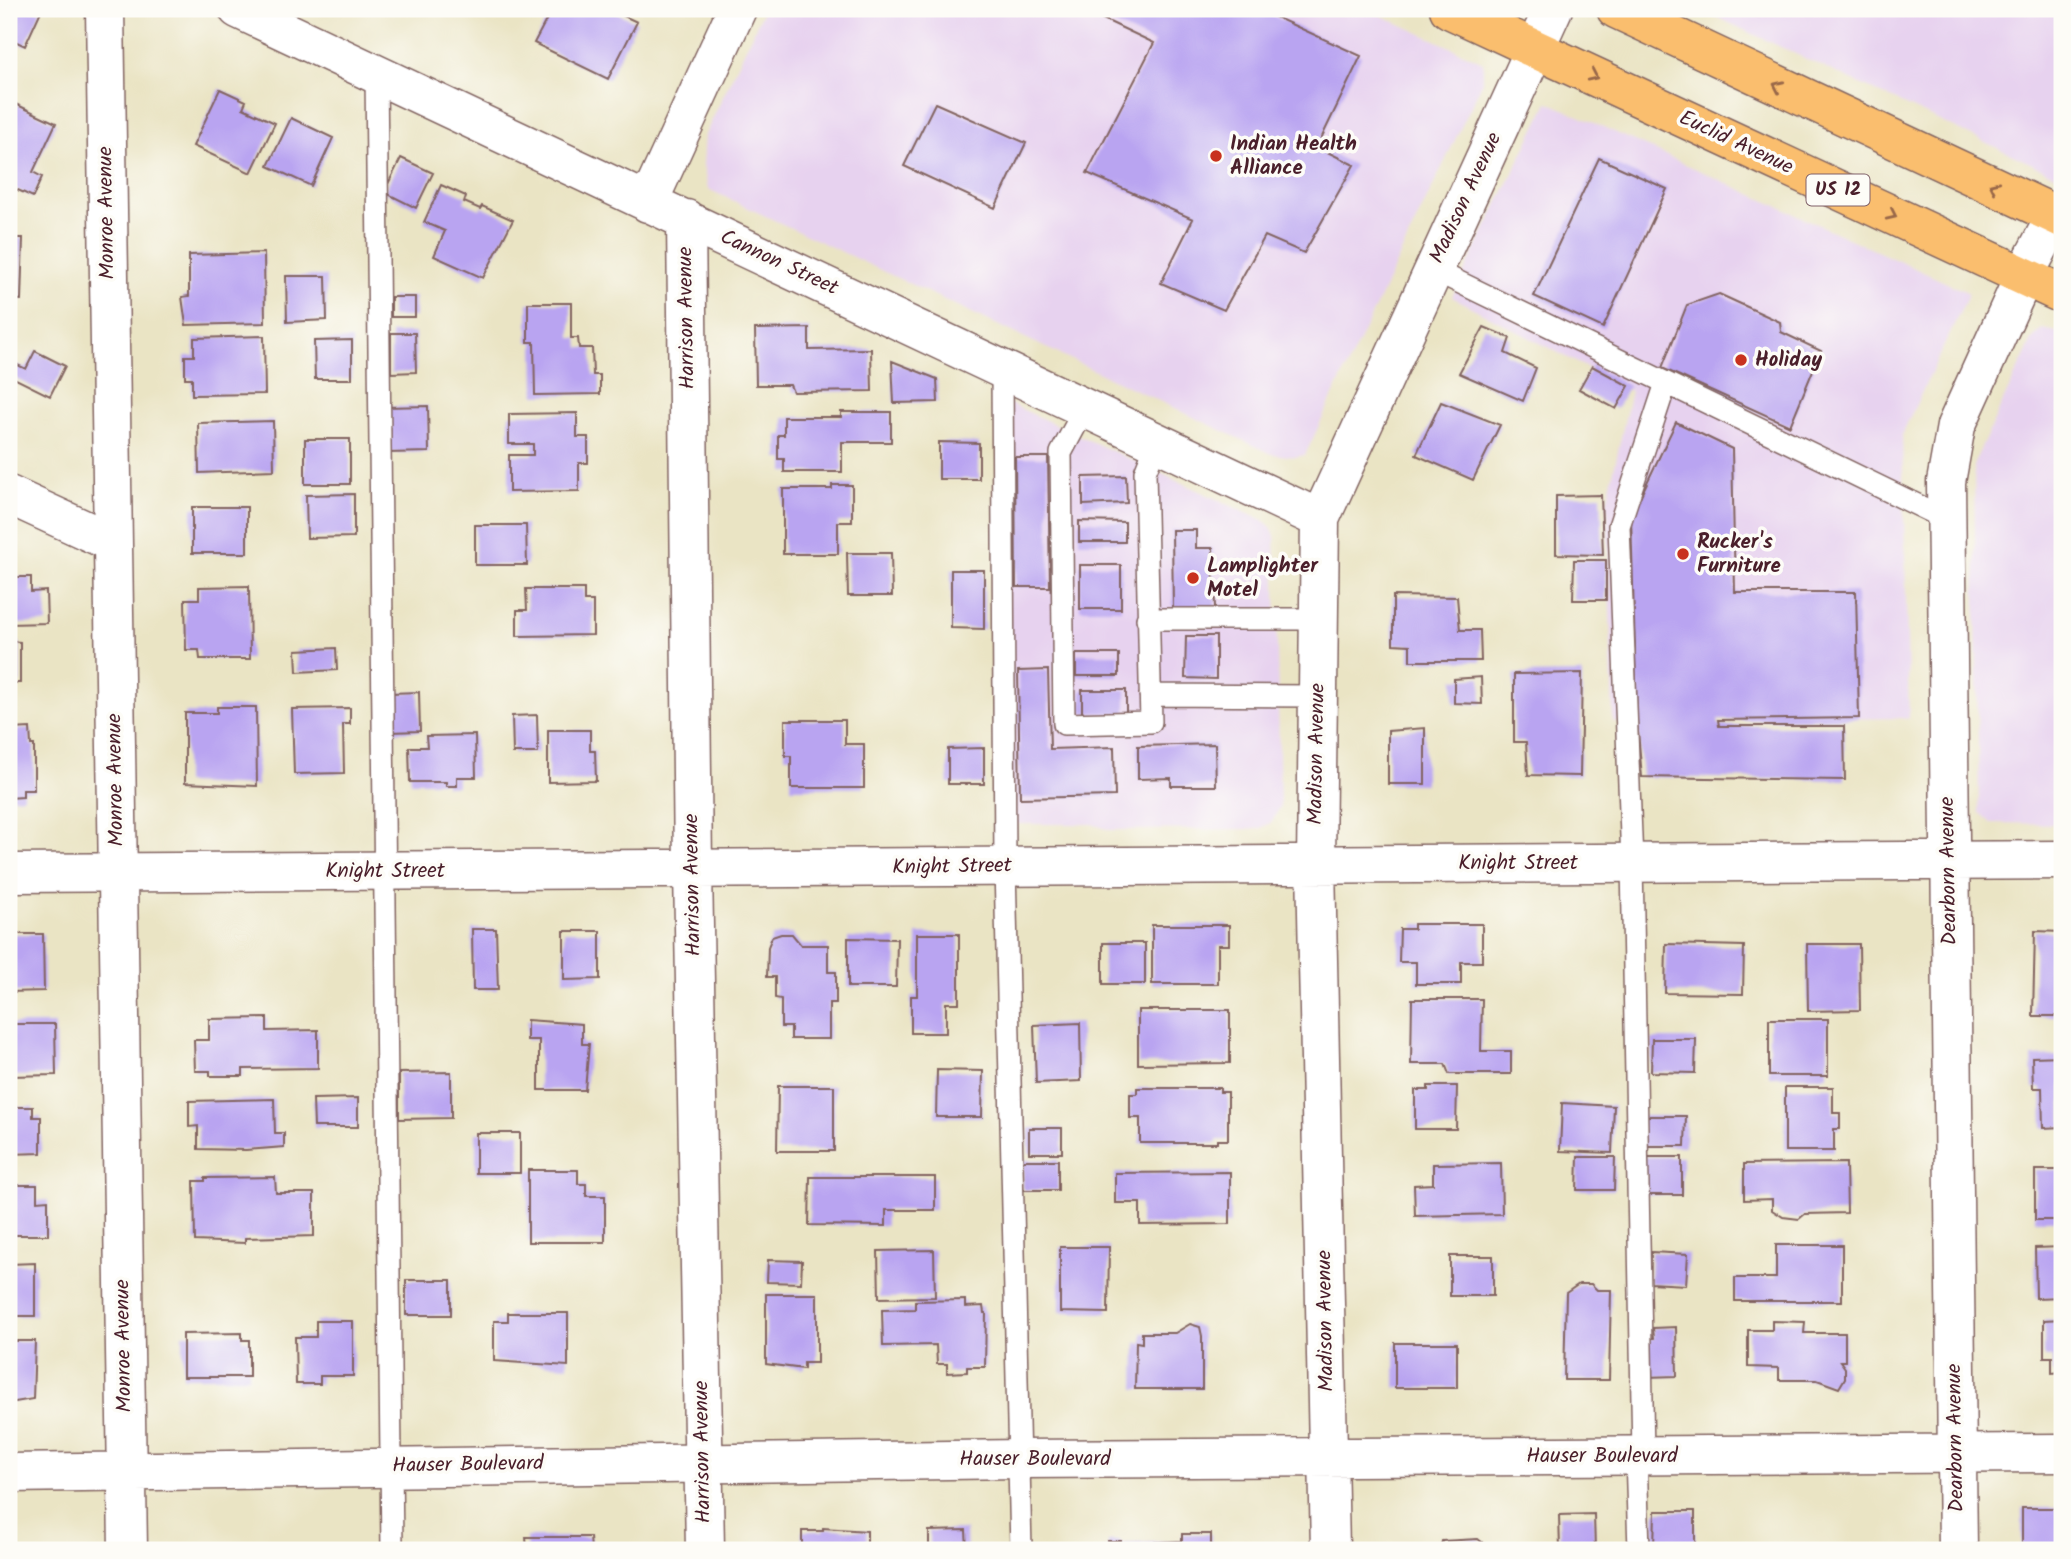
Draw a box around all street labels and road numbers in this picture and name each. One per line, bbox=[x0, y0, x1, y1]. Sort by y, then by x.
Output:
street label: Euclid Avenue bbox=[1673, 102, 1799, 184]
street label: Madison Avenue bbox=[1421, 126, 1511, 269]
street label: Monroe Avenue bbox=[89, 145, 125, 280]
road number: US 12 bbox=[1806, 174, 1870, 206]
street label: Cannon Street bbox=[714, 221, 844, 305]
street label: Harrison Avenue bbox=[669, 246, 705, 390]
street label: Madison Avenue bbox=[1299, 682, 1335, 825]
street label: Monroe Avenue bbox=[98, 712, 134, 847]
street label: Dearborn Avenue bbox=[1931, 796, 1967, 946]
street label: Harrison Avenue bbox=[675, 813, 711, 957]
street label: Knight Street bbox=[1458, 847, 1579, 880]
street label: Knight Street bbox=[892, 849, 1013, 885]
street label: Knight Street bbox=[325, 855, 446, 888]
street label: Madison Avenue bbox=[1308, 1249, 1344, 1392]
street label: Monroe Avenue bbox=[106, 1278, 142, 1413]
street label: Dearborn Avenue bbox=[1938, 1363, 1974, 1513]
street label: Harrison Avenue bbox=[685, 1380, 721, 1524]
street label: Hauser Boulevard bbox=[1526, 1440, 1678, 1473]
street label: Hauser Boulevard bbox=[959, 1443, 1111, 1476]
street label: Hauser Boulevard bbox=[392, 1447, 545, 1483]

